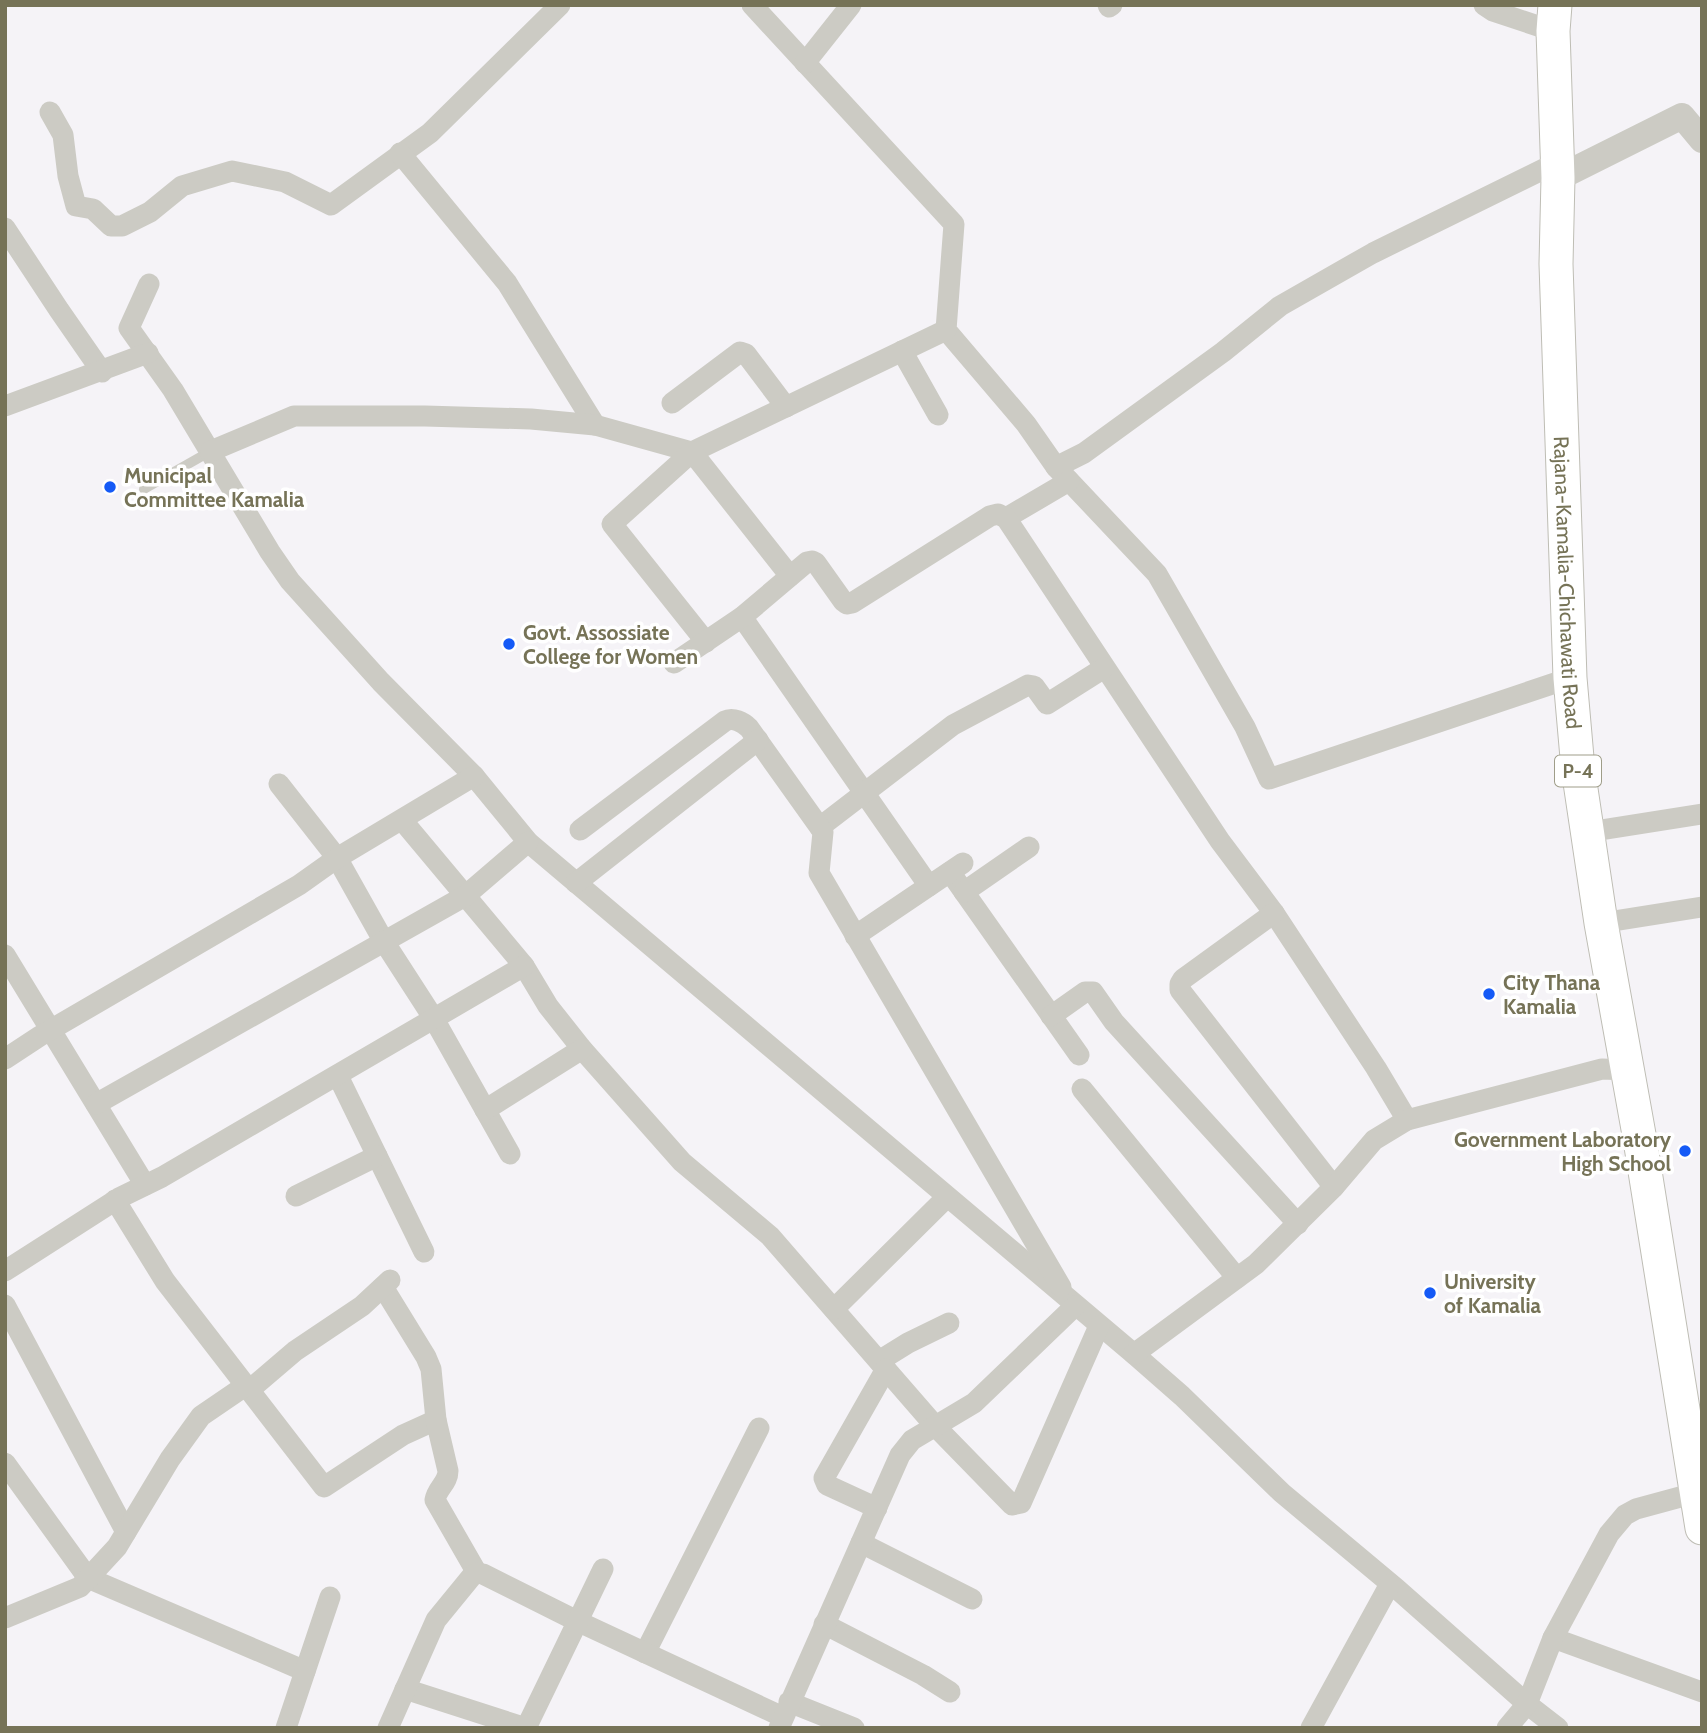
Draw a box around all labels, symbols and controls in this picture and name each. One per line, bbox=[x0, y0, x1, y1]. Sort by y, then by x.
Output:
street label: Rajana-Kamalia-Chichawati Road bbox=[1549, 436, 1587, 730]
place label: Municipal Committee Kamalia bbox=[124, 463, 305, 512]
marker: Municipal Committee Kamalia bbox=[102, 479, 118, 495]
place label: Govt. Assossiate College for Women bbox=[523, 620, 698, 669]
marker: Govt. Assossiate College for Women bbox=[501, 636, 517, 652]
road number: P-4 bbox=[1555, 756, 1601, 786]
place label: City Thana Kamalia bbox=[1503, 970, 1601, 1019]
marker: City Thana Kamalia bbox=[1481, 986, 1497, 1002]
place label: Government Laboratory High School bbox=[1454, 1127, 1672, 1176]
marker: Government Laboratory High School bbox=[1677, 1143, 1693, 1159]
place label: University of Kamalia bbox=[1444, 1269, 1541, 1318]
marker: University of Kamalia bbox=[1422, 1285, 1438, 1301]

